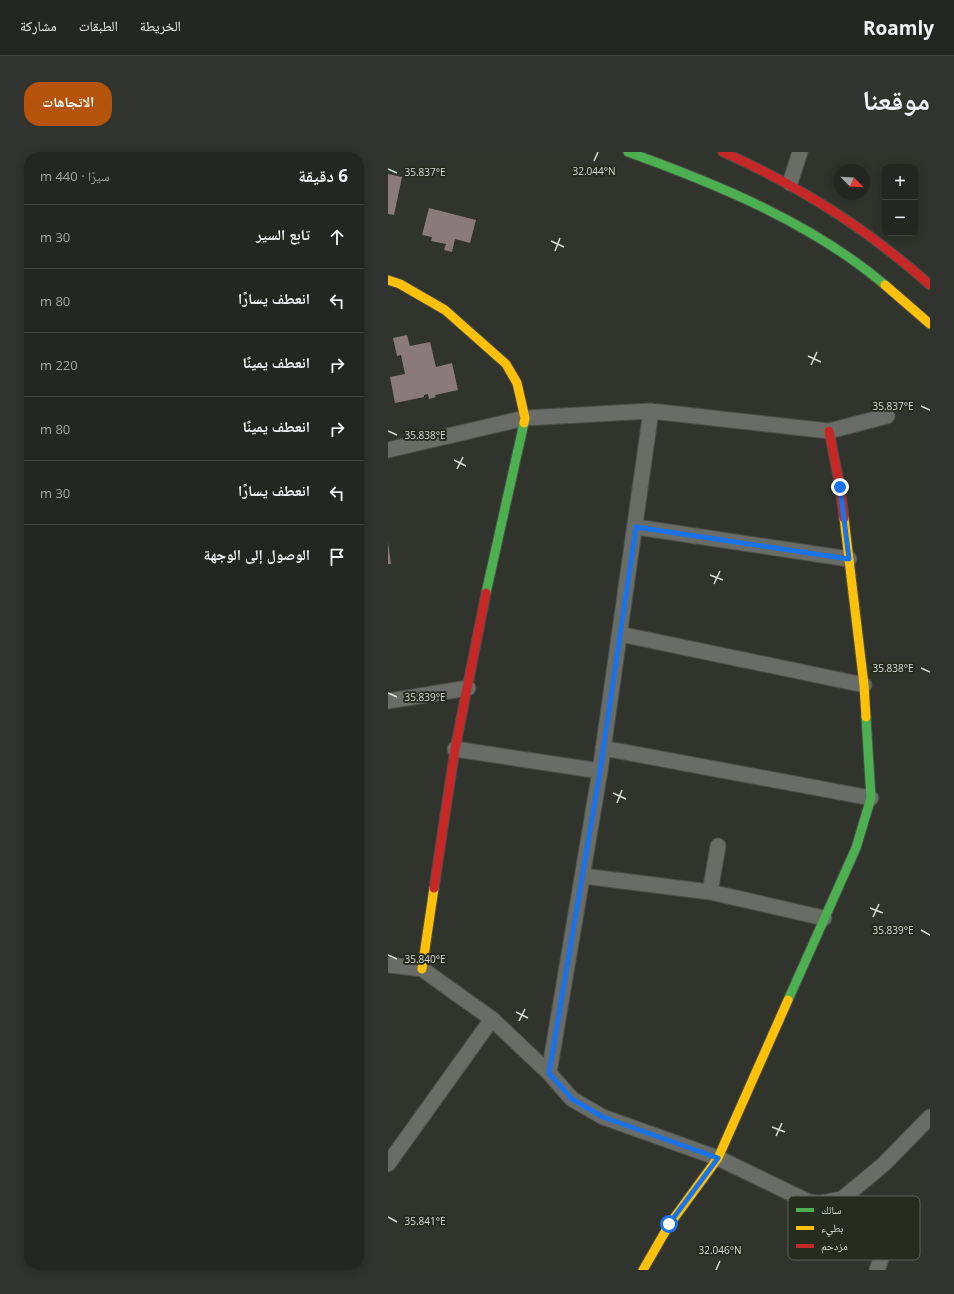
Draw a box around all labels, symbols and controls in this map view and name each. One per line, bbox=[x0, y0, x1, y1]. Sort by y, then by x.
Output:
text: Roamly bbox=[863, 15, 934, 41]
text: مشاركة bbox=[20, 16, 57, 35]
text: الطبقات bbox=[79, 16, 118, 35]
text: الخريطة bbox=[140, 16, 181, 35]
text: موقعنا bbox=[862, 80, 930, 118]
button: الاتجاهات bbox=[24, 82, 112, 126]
text: 6 دقيقة bbox=[298, 164, 348, 187]
text: 32.044°N bbox=[572, 164, 616, 178]
north arrow bbox=[834, 164, 870, 200]
map controls bbox=[882, 164, 918, 236]
button: + bbox=[882, 164, 918, 200]
text: 35.837°E bbox=[404, 165, 446, 179]
text: سيرًا · 440 m bbox=[40, 167, 110, 185]
button: − bbox=[882, 200, 918, 236]
text: تابع السير bbox=[256, 224, 310, 244]
icon: ahead bbox=[326, 226, 348, 248]
text: 30 m bbox=[40, 228, 70, 246]
text: انعطف يسارًا bbox=[238, 288, 310, 308]
icon: left bbox=[326, 290, 348, 312]
text: 80 m bbox=[40, 292, 70, 310]
text: انعطف يمينًا bbox=[242, 352, 310, 372]
icon: right bbox=[326, 354, 348, 376]
text: 220 m bbox=[40, 356, 78, 374]
text: 35.837°E bbox=[872, 399, 914, 413]
text: انعطف يمينًا bbox=[242, 416, 310, 436]
icon: right bbox=[326, 418, 348, 440]
text: 80 m bbox=[40, 420, 70, 438]
text: 35.838°E bbox=[404, 428, 446, 442]
route end bbox=[831, 478, 849, 496]
text: انعطف يسارًا bbox=[238, 480, 310, 500]
icon: left bbox=[326, 482, 348, 504]
text: 30 m bbox=[40, 484, 70, 502]
text: الوصول إلى الوجهة bbox=[204, 544, 310, 564]
icon: arrive bbox=[326, 546, 348, 568]
text: 35.838°E bbox=[872, 661, 914, 675]
text: 35.839°E bbox=[404, 690, 446, 704]
text: 35.839°E bbox=[872, 923, 914, 937]
text: 35.840°E bbox=[404, 952, 446, 966]
legend bbox=[788, 1196, 920, 1260]
text: سالك bbox=[821, 1202, 841, 1217]
text: 35.841°E bbox=[404, 1214, 446, 1228]
route start bbox=[660, 1215, 678, 1233]
text: بطيء bbox=[821, 1220, 843, 1237]
text: مزدحم bbox=[821, 1238, 848, 1254]
text: 32.046°N bbox=[698, 1243, 742, 1257]

